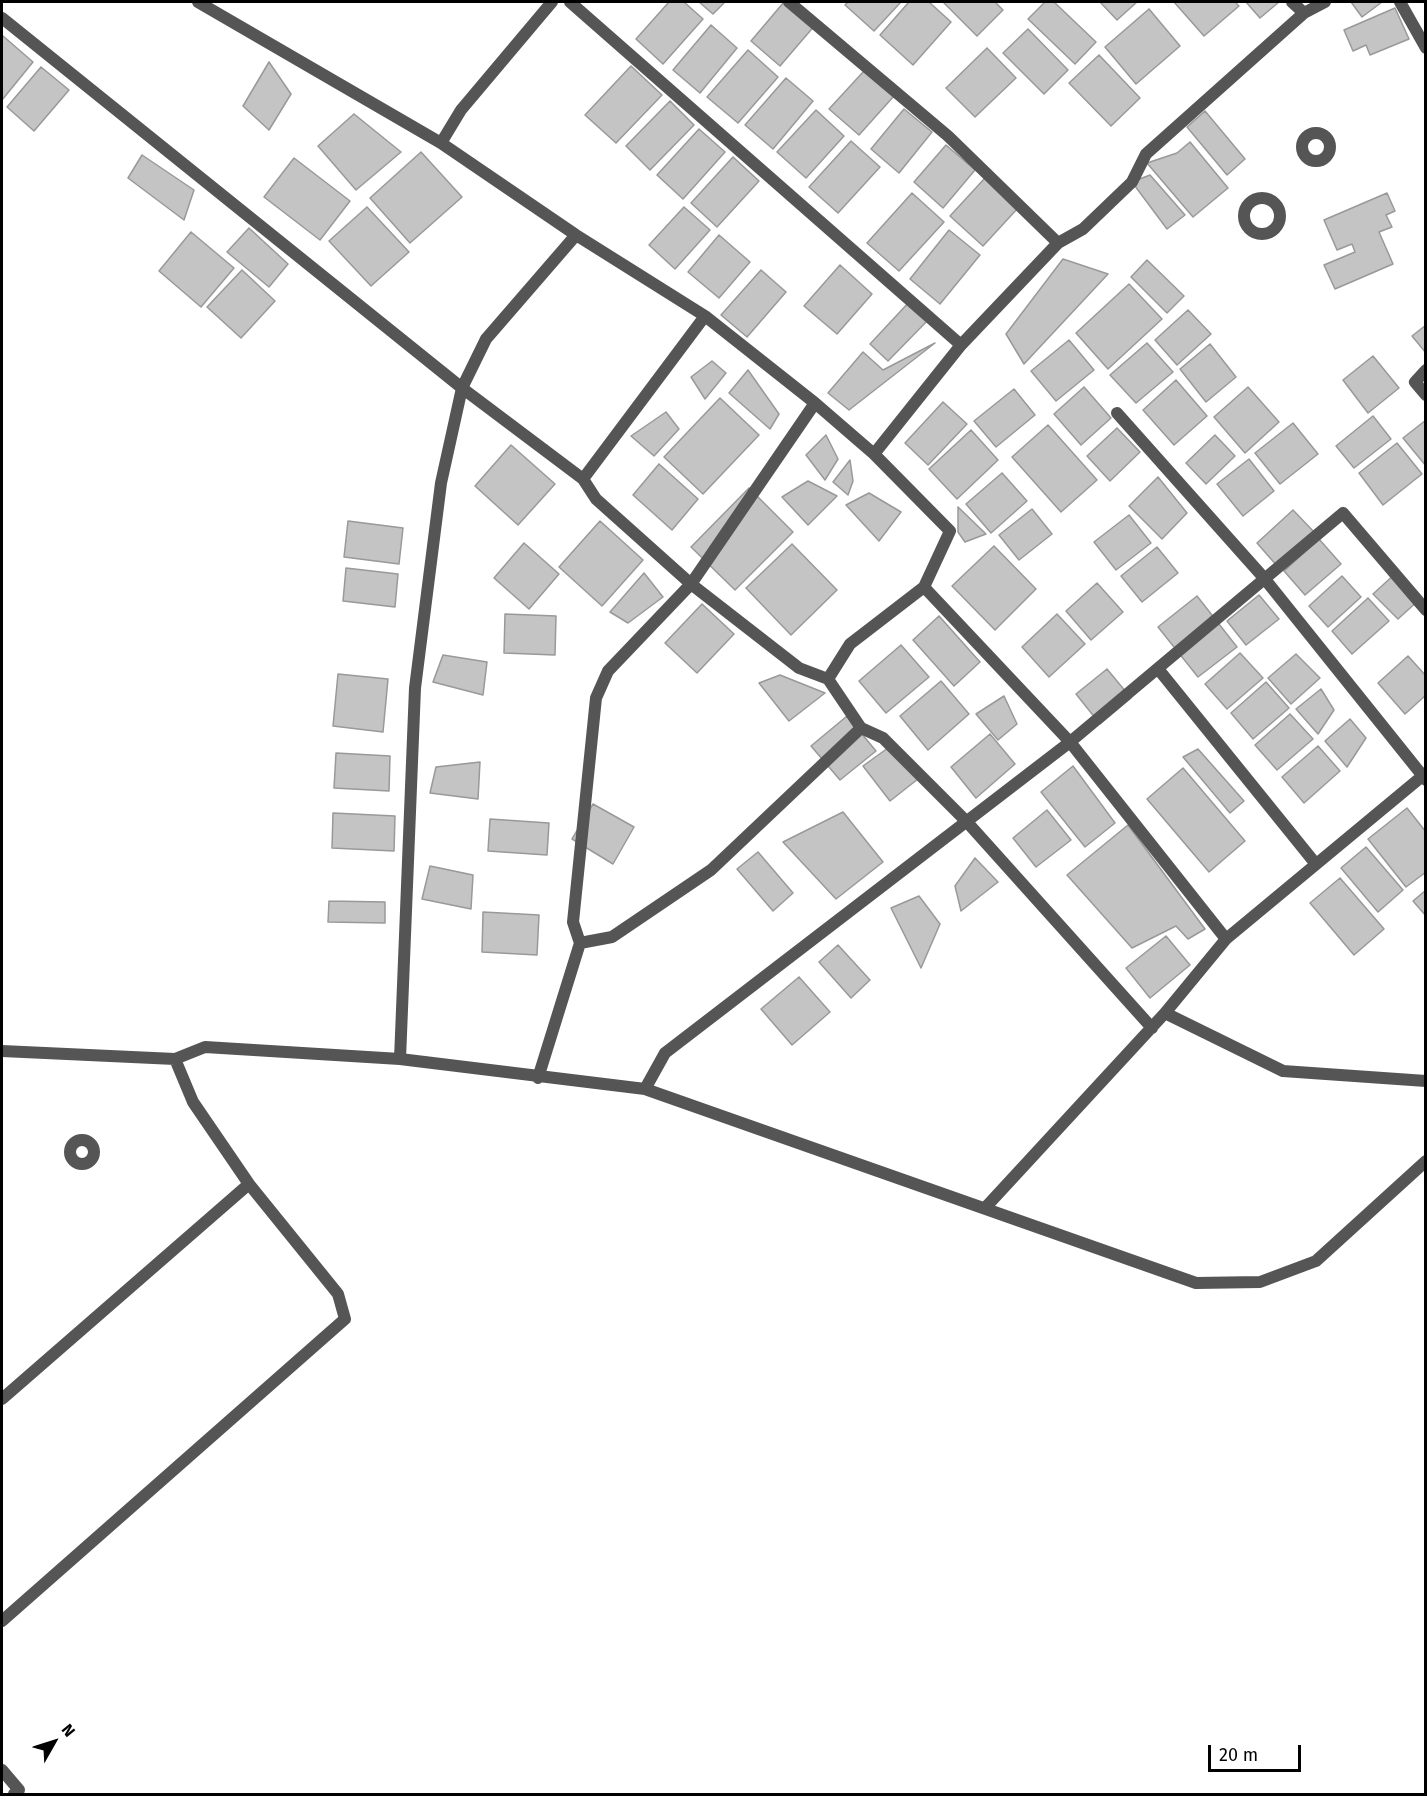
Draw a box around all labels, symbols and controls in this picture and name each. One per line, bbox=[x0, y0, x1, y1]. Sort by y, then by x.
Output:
north arrow bbox=[24, 1712, 84, 1772]
text: N bbox=[58, 1720, 79, 1740]
scale bar bbox=[1211, 1733, 1304, 1771]
text: 20 m bbox=[1219, 1744, 1258, 1766]

